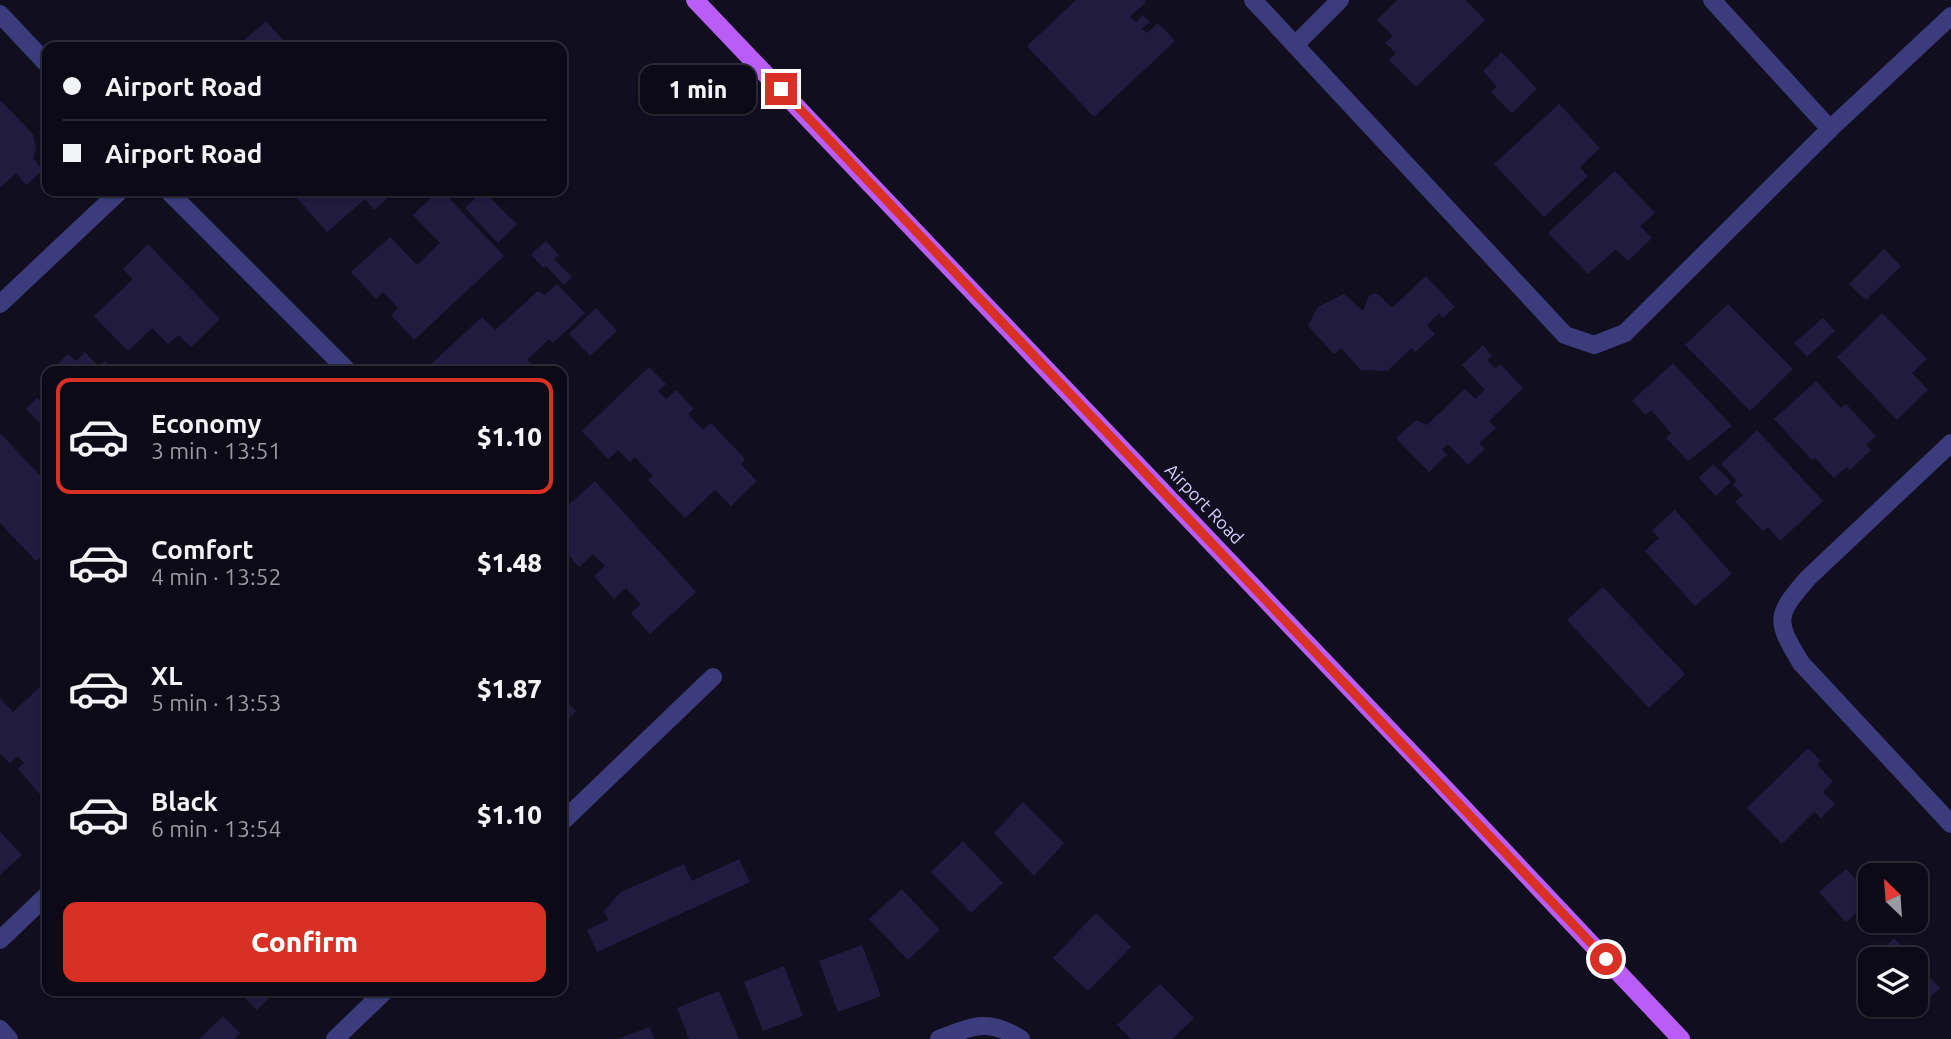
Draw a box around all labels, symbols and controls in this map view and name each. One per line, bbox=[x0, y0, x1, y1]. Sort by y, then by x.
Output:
callout: 1 min bbox=[641, 64, 756, 114]
text: Airport Road bbox=[105, 72, 262, 101]
route end bbox=[765, 73, 797, 105]
text: 1 min bbox=[669, 77, 727, 102]
text: Airport Road bbox=[105, 139, 262, 168]
icon: car bbox=[67, 405, 130, 468]
text: Economy bbox=[151, 409, 261, 438]
text: $1.10 bbox=[477, 422, 542, 451]
text: 3 min · 13:51 bbox=[151, 438, 282, 463]
street label: Airport Road bbox=[1162, 459, 1248, 547]
icon: car bbox=[67, 531, 130, 594]
text: Comfort bbox=[151, 535, 254, 564]
text: $1.48 bbox=[477, 548, 542, 577]
text: 4 min · 13:52 bbox=[151, 564, 282, 589]
icon: car bbox=[67, 657, 130, 720]
text: XL bbox=[151, 661, 182, 690]
text: $1.87 bbox=[477, 674, 542, 703]
text: 5 min · 13:53 bbox=[151, 690, 282, 715]
icon: car bbox=[67, 783, 130, 846]
text: Black bbox=[151, 787, 218, 816]
text: $1.10 bbox=[477, 800, 542, 829]
text: 6 min · 13:54 bbox=[151, 816, 282, 841]
north arrow bbox=[1858, 863, 1928, 933]
map controls bbox=[1858, 863, 1928, 1017]
button: Confirm bbox=[63, 902, 546, 982]
route start bbox=[1590, 943, 1622, 975]
button: layers bbox=[1858, 947, 1928, 1017]

